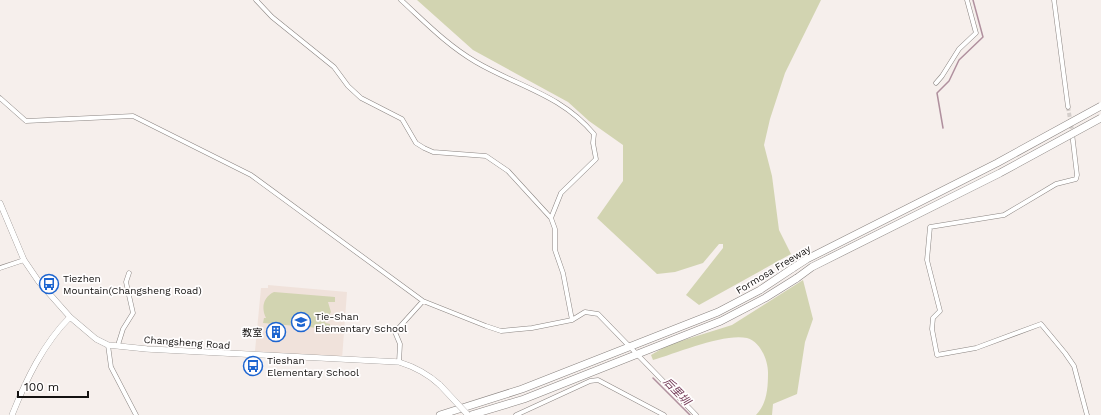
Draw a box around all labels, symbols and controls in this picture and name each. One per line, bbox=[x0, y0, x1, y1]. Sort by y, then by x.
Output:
street label: Formosa Freeway bbox=[734, 242, 813, 296]
bus stop icon: Tiezhen Mountain(Changsheng Road) bbox=[38, 273, 60, 295]
place label: Tiezhen Mountain(Changsheng Road) bbox=[63, 273, 202, 296]
school or university icon: Tie-Shan Elementary School bbox=[290, 311, 312, 333]
place label: Tie-Shan Elementary School bbox=[315, 311, 407, 334]
building icon: 教室 bbox=[265, 321, 287, 343]
place label: 教室 bbox=[242, 327, 262, 338]
street label: Changsheng Road bbox=[143, 334, 231, 351]
bus stop icon: Tieshan Elementary School bbox=[242, 355, 264, 377]
place label: Tieshan Elementary School bbox=[267, 355, 359, 378]
scale bar bbox=[18, 373, 88, 399]
water label: 后里圳 bbox=[661, 375, 694, 409]
text: 100 m bbox=[24, 380, 59, 394]

